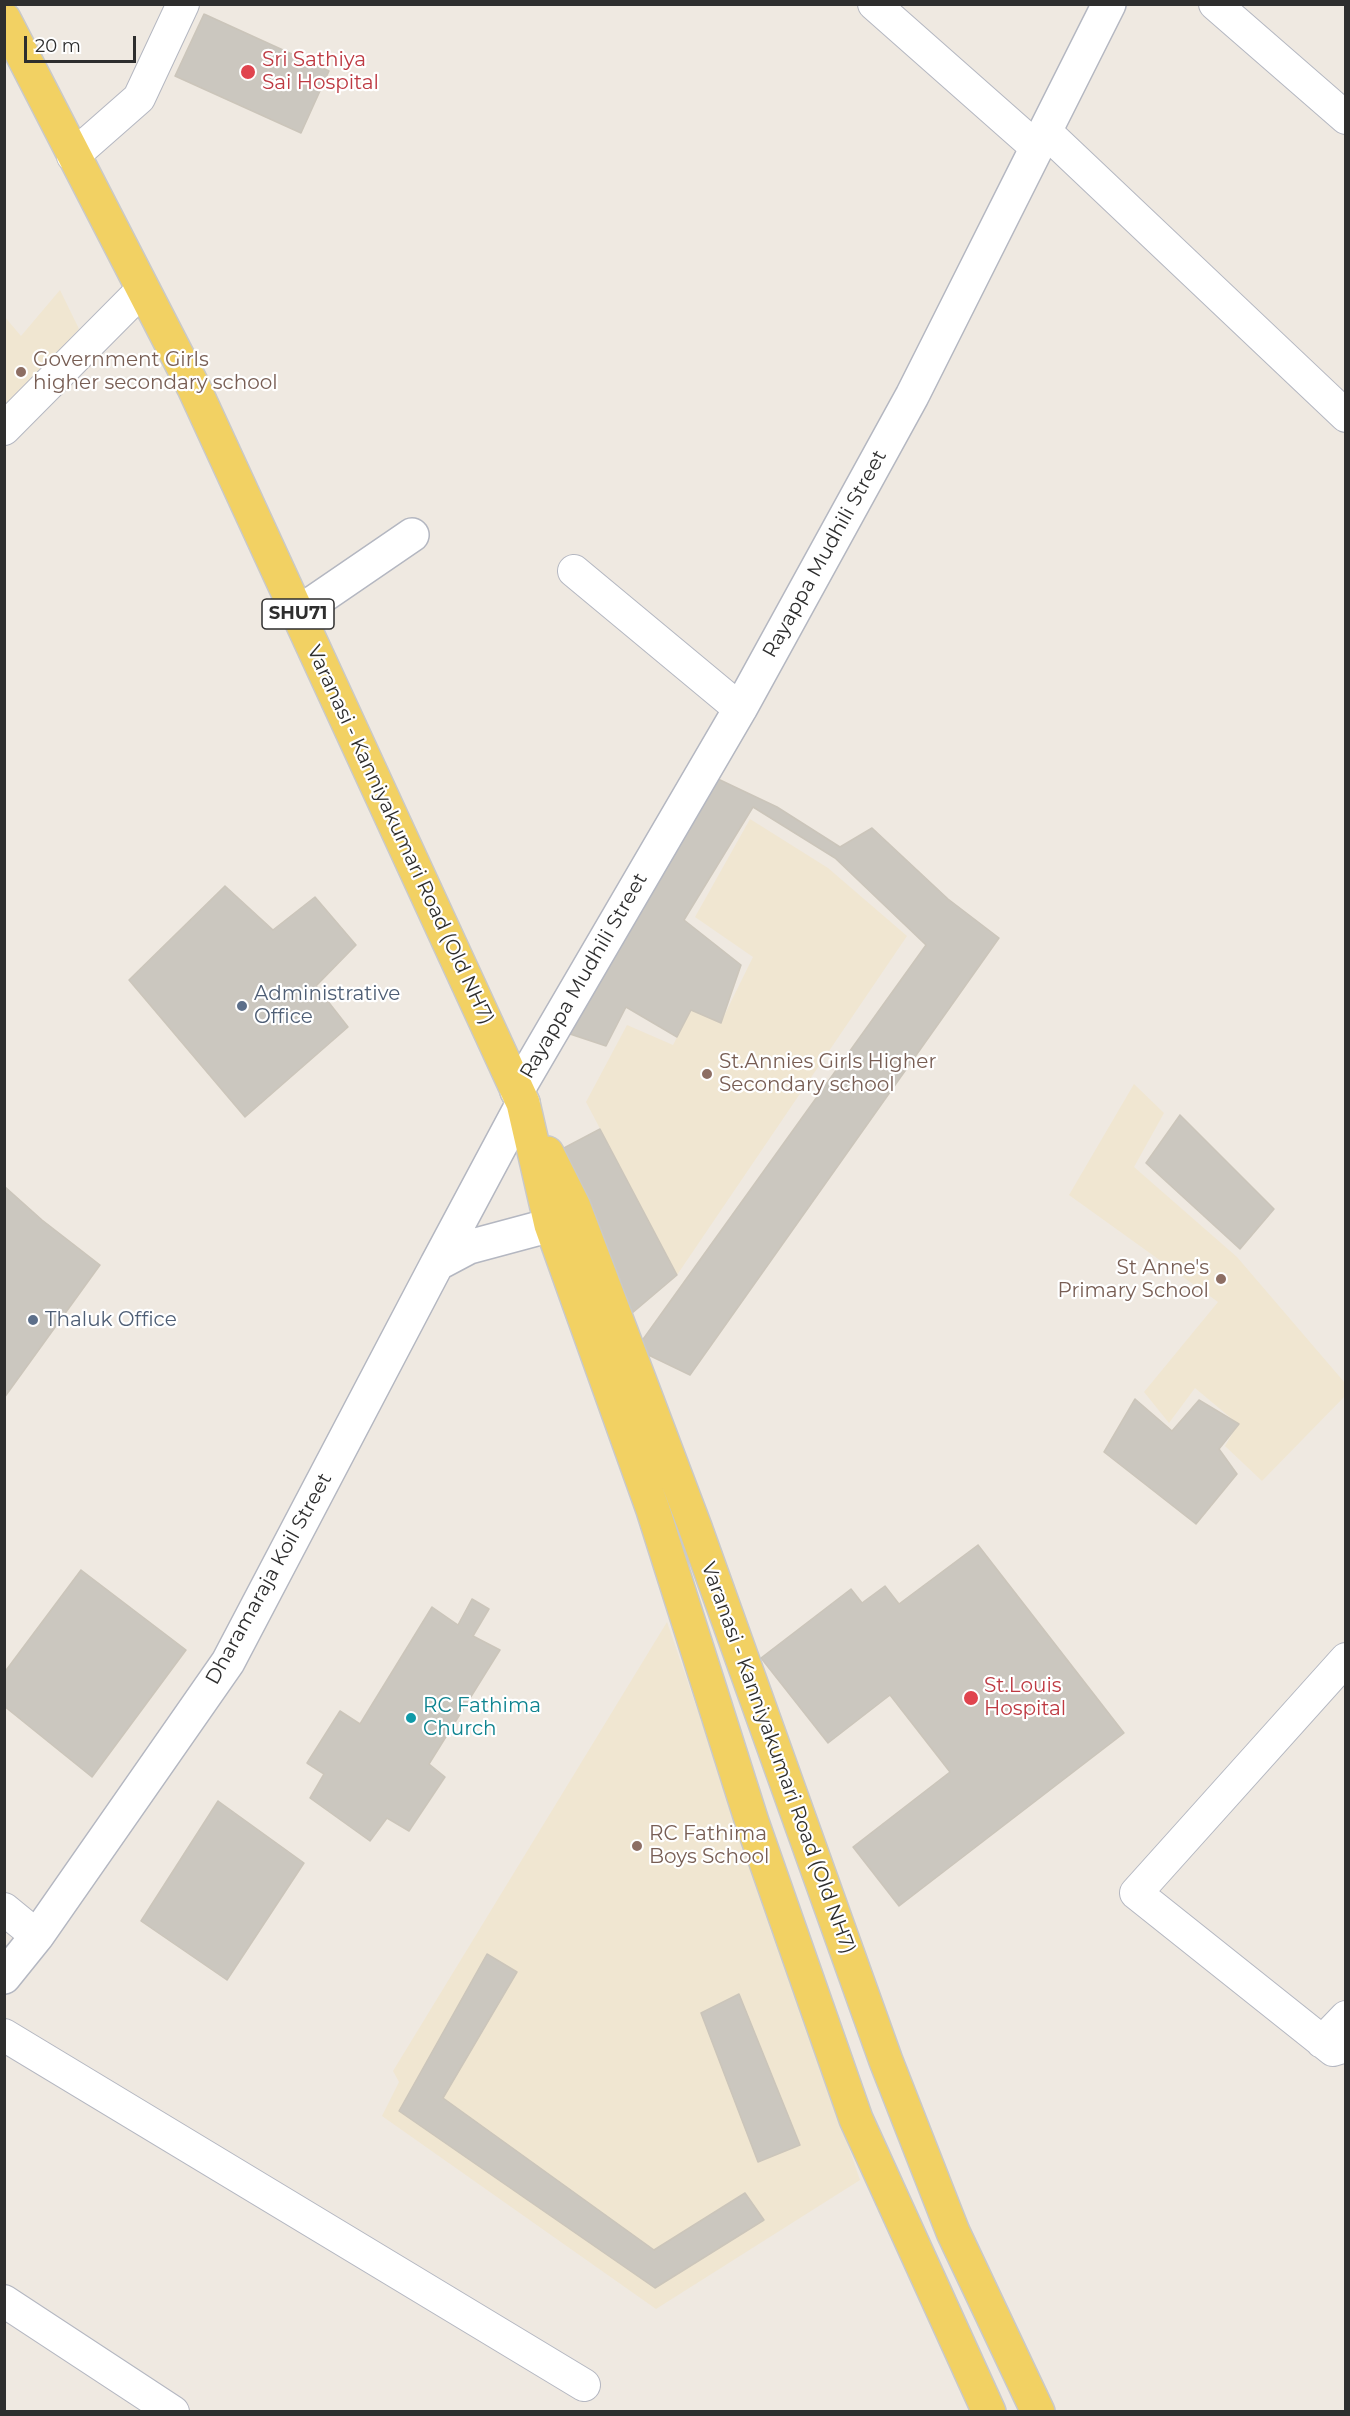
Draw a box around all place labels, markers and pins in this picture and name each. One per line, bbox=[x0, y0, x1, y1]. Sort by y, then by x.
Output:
place label: Sri Sathiya Sai Hospital bbox=[262, 48, 379, 95]
marker: Sri Sathiya Sai Hospital bbox=[239, 63, 257, 81]
place label: Government Girls higher secondary school bbox=[33, 348, 278, 395]
marker: Government Girls higher secondary school bbox=[14, 365, 28, 379]
place label: Administrative Office bbox=[254, 982, 400, 1029]
marker: Administrative Office bbox=[235, 999, 249, 1013]
place label: St.Annies Girls Higher Secondary school bbox=[719, 1050, 936, 1097]
marker: St.Annies Girls Higher Secondary school bbox=[700, 1067, 714, 1081]
place label: St Anne's Primary School bbox=[1057, 1256, 1209, 1303]
marker: St Anne's Primary School bbox=[1214, 1272, 1228, 1286]
place label: Thaluk Office bbox=[45, 1308, 177, 1332]
marker: Thaluk Office bbox=[26, 1313, 40, 1327]
place label: St.Louis Hospital bbox=[984, 1674, 1066, 1721]
marker: St.Louis Hospital bbox=[962, 1689, 980, 1707]
place label: RC Fathima Church bbox=[423, 1694, 541, 1741]
marker: RC Fathima Church bbox=[404, 1711, 418, 1725]
place label: RC Fathima Boys School bbox=[649, 1822, 769, 1869]
marker: RC Fathima Boys School bbox=[630, 1839, 644, 1853]

